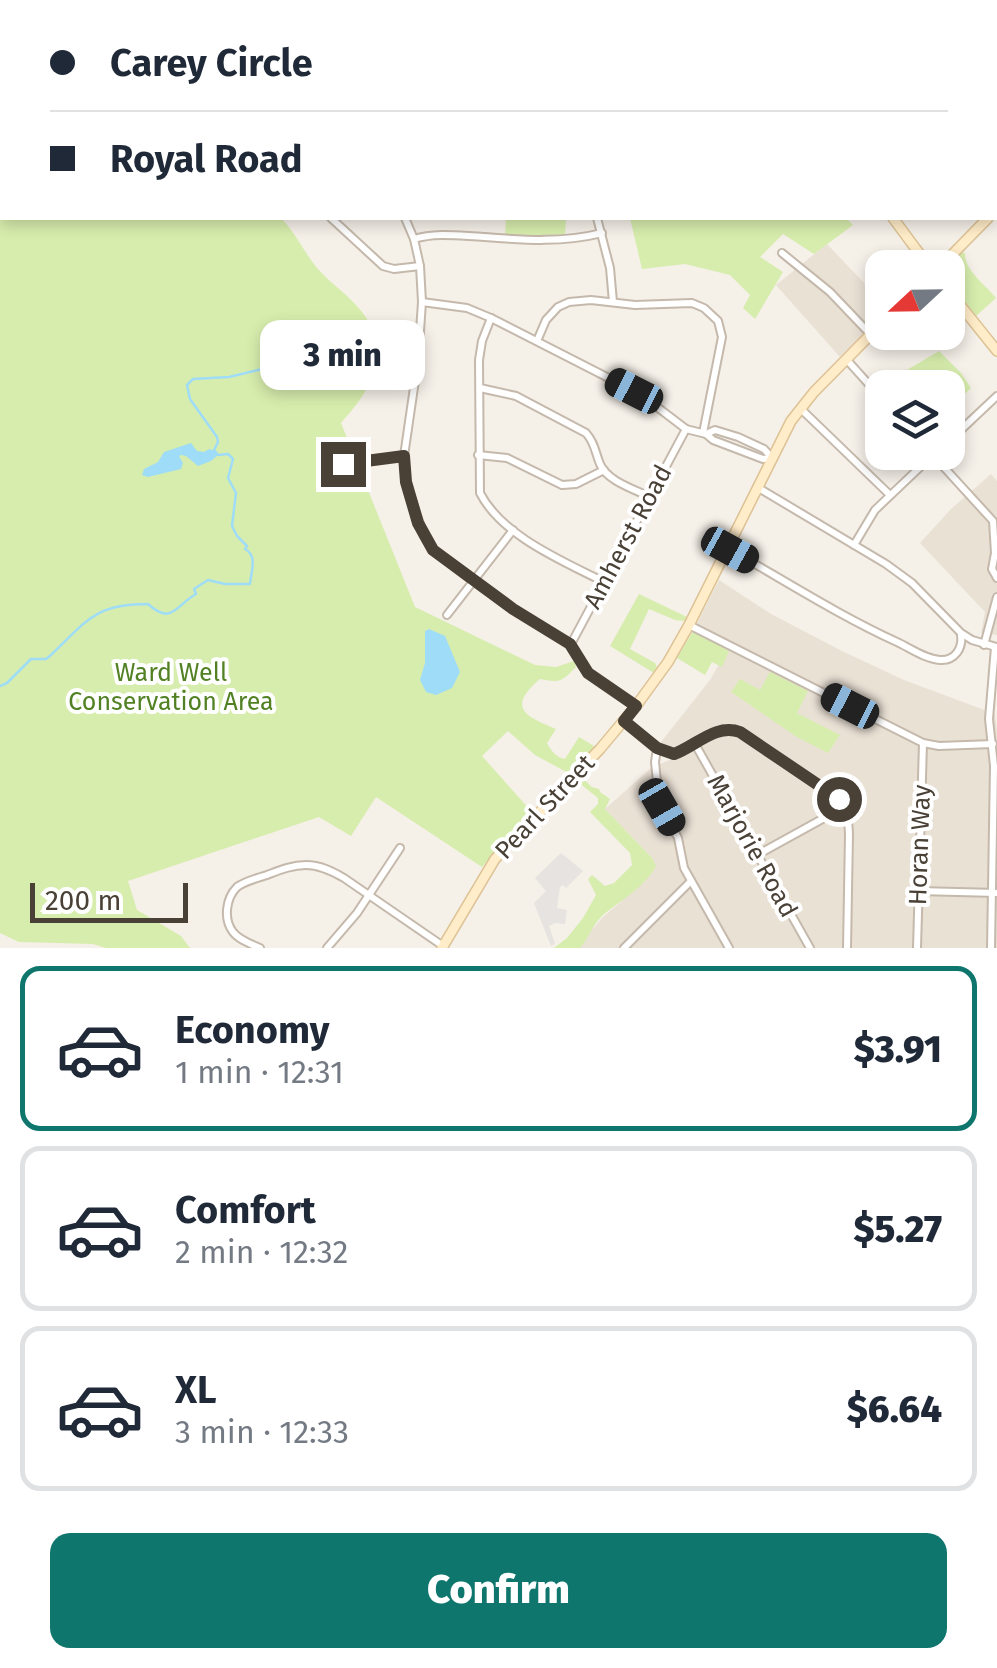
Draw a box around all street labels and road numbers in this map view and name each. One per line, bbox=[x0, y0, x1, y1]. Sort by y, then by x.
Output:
street label: Amherst Road bbox=[578, 460, 678, 614]
street label: Pearl Street bbox=[489, 748, 602, 866]
street label: Marjorie Road bbox=[700, 769, 804, 923]
street label: Horan Way bbox=[903, 783, 937, 906]

